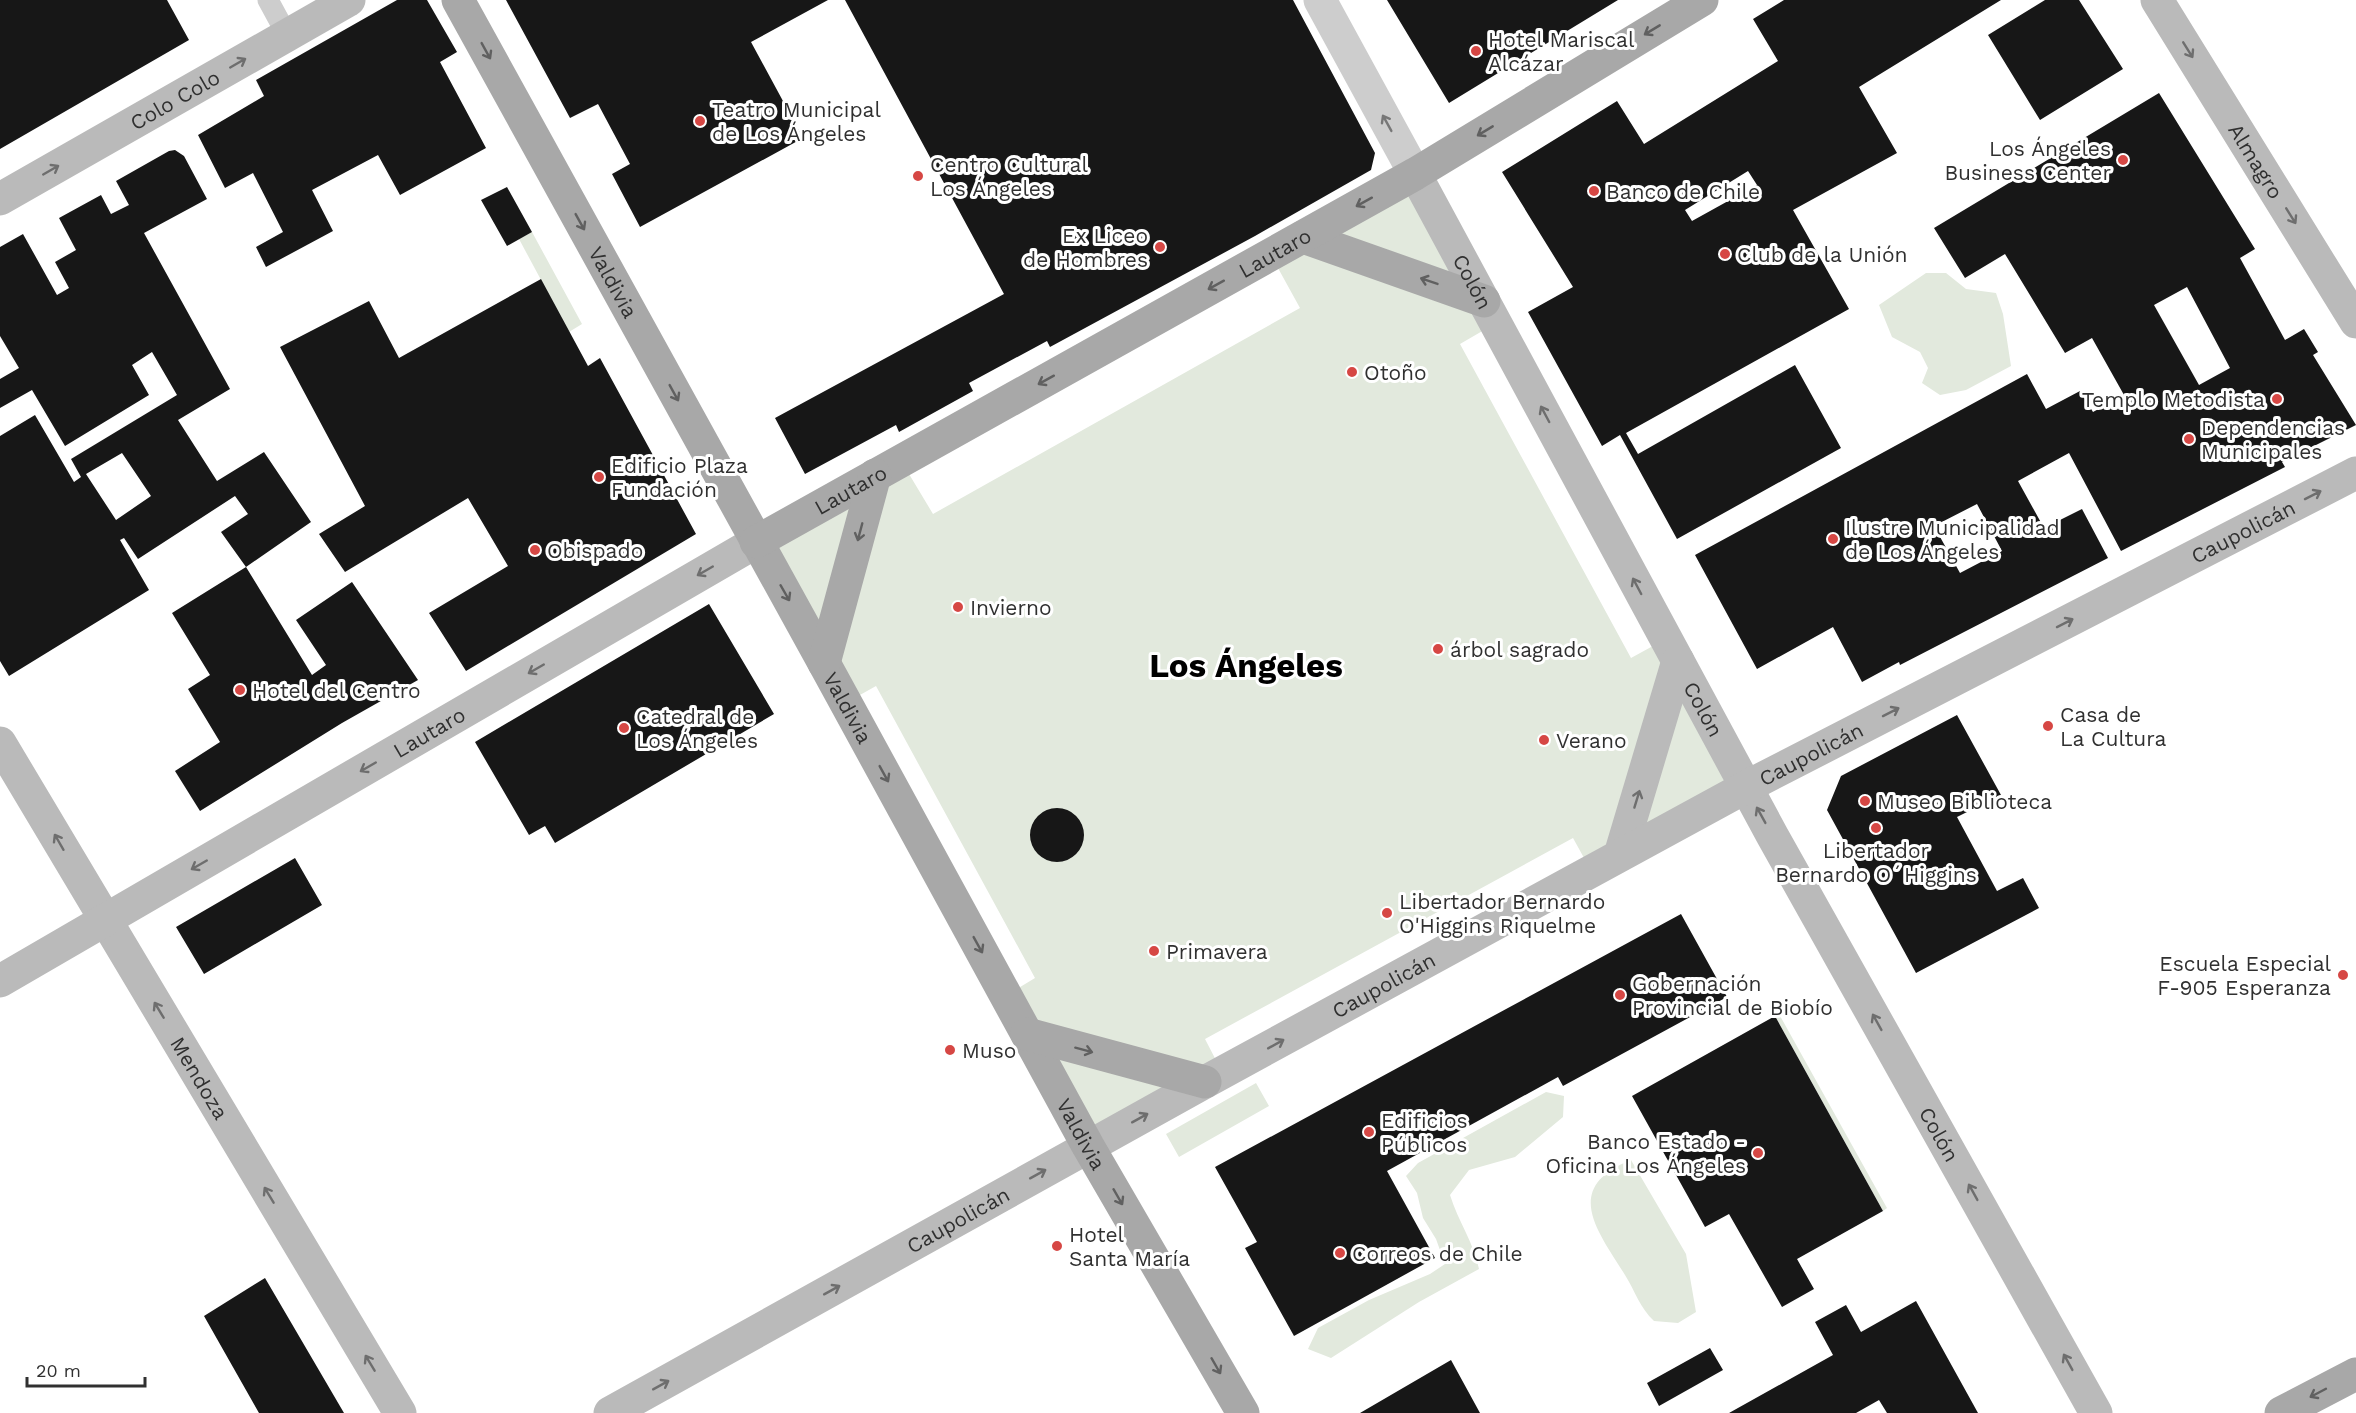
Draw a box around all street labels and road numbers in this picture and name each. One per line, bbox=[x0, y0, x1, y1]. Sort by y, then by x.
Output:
street label: Colo Colo bbox=[125, 64, 224, 135]
street label: Almagro bbox=[2224, 118, 2289, 203]
street label: Lautaro bbox=[1234, 222, 1315, 283]
street label: Valdivia bbox=[584, 242, 643, 322]
street label: Colón bbox=[1448, 249, 1498, 313]
street label: Lautaro bbox=[810, 459, 891, 520]
street label: Caupolicán bbox=[2187, 494, 2299, 568]
street label: Valdivia bbox=[819, 667, 878, 748]
street label: Colón bbox=[1679, 677, 1729, 741]
street label: Lautaro bbox=[389, 701, 469, 763]
street label: Caupolicán bbox=[1755, 716, 1867, 791]
street label: Caupolicán bbox=[1327, 947, 1439, 1023]
street label: Mendoza bbox=[166, 1032, 234, 1124]
street label: Valdivia bbox=[1052, 1094, 1112, 1174]
street label: Colón bbox=[1914, 1102, 1965, 1166]
street label: Caupolicán bbox=[902, 1181, 1014, 1258]

